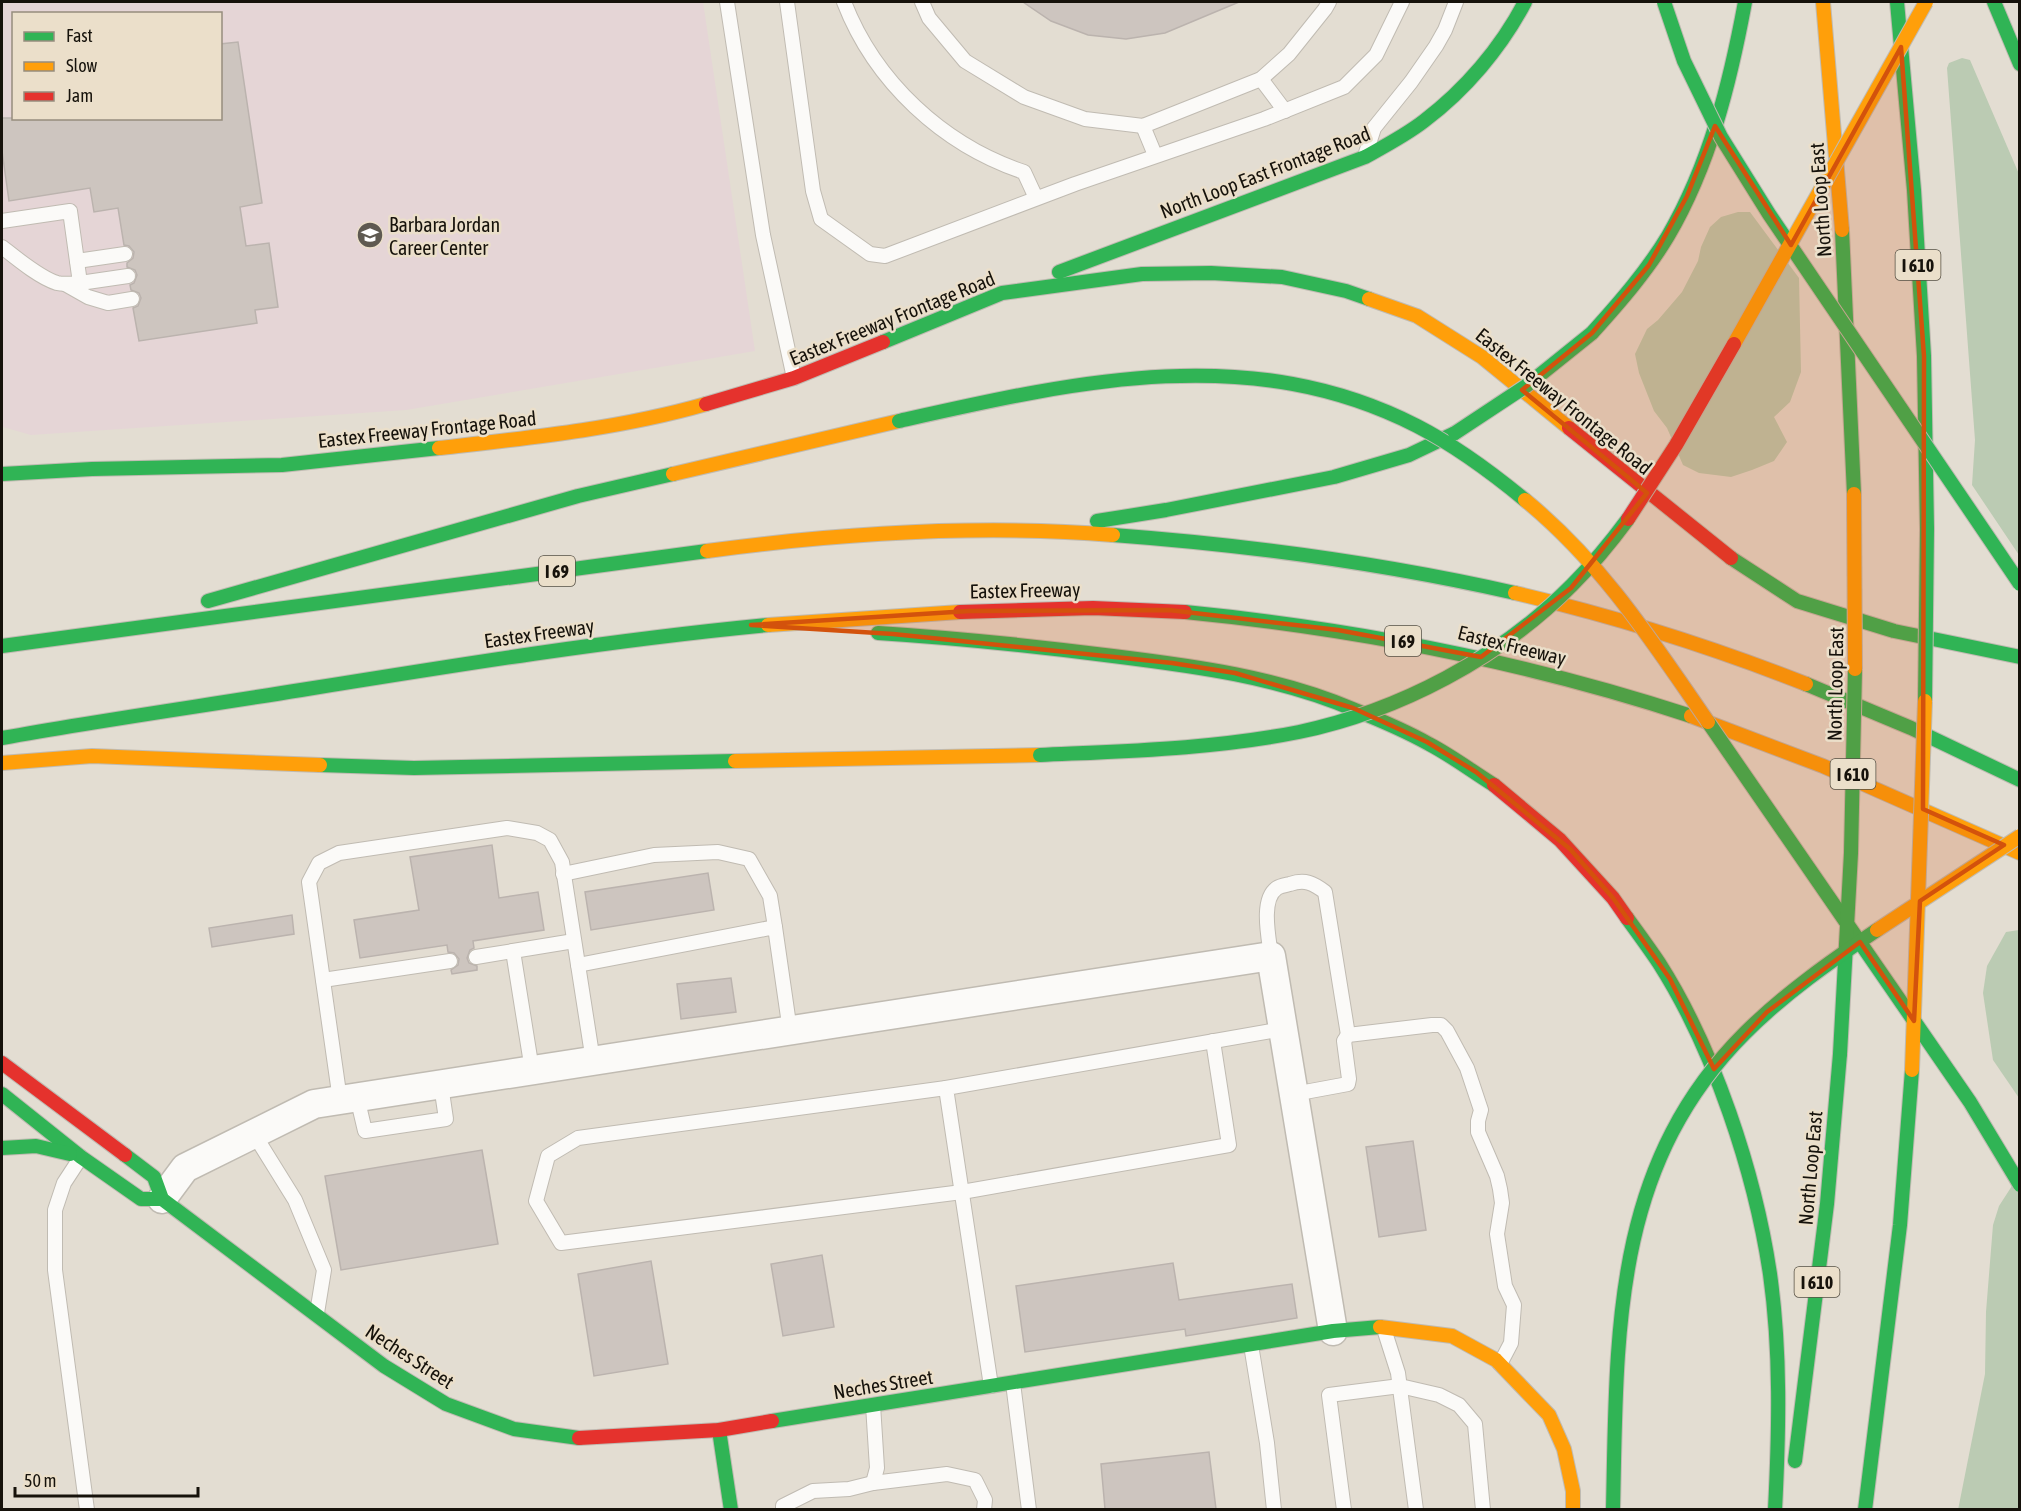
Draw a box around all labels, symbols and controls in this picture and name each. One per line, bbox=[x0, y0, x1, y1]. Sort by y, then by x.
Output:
legend bbox=[12, 12, 222, 120]
text: Fast bbox=[66, 25, 93, 46]
text: Slow bbox=[66, 55, 97, 76]
text: Jam bbox=[66, 85, 93, 106]
street label: North Loop East Frontage Road bbox=[1157, 121, 1373, 223]
street label: North Loop East bbox=[1805, 142, 1835, 258]
place label: Barbara Jordan Career Center bbox=[389, 213, 500, 259]
school or university icon: Barbara Jordan Career Center bbox=[355, 220, 385, 250]
road number: I 610 bbox=[1896, 250, 1940, 280]
street label: Eastex Freeway Frontage Road bbox=[786, 266, 998, 370]
street label: Eastex Freeway Frontage Road bbox=[1471, 323, 1657, 479]
street label: Eastex Freeway Frontage Road bbox=[317, 406, 537, 452]
road number: I 69 bbox=[539, 556, 575, 586]
street label: Eastex Freeway bbox=[969, 578, 1081, 602]
street label: Eastex Freeway bbox=[483, 614, 595, 652]
street label: Eastex Freeway bbox=[1455, 620, 1569, 670]
road number: I 69 bbox=[1385, 626, 1421, 656]
street label: North Loop East bbox=[1823, 626, 1848, 741]
road number: I 610 bbox=[1830, 759, 1876, 789]
street label: North Loop East bbox=[1794, 1110, 1826, 1226]
road number: I 610 bbox=[1794, 1267, 1840, 1297]
street label: Neches Street bbox=[362, 1319, 459, 1393]
street label: Neches Street bbox=[832, 1365, 935, 1403]
scale bar bbox=[15, 1460, 198, 1498]
text: 50 m bbox=[24, 1470, 56, 1491]

